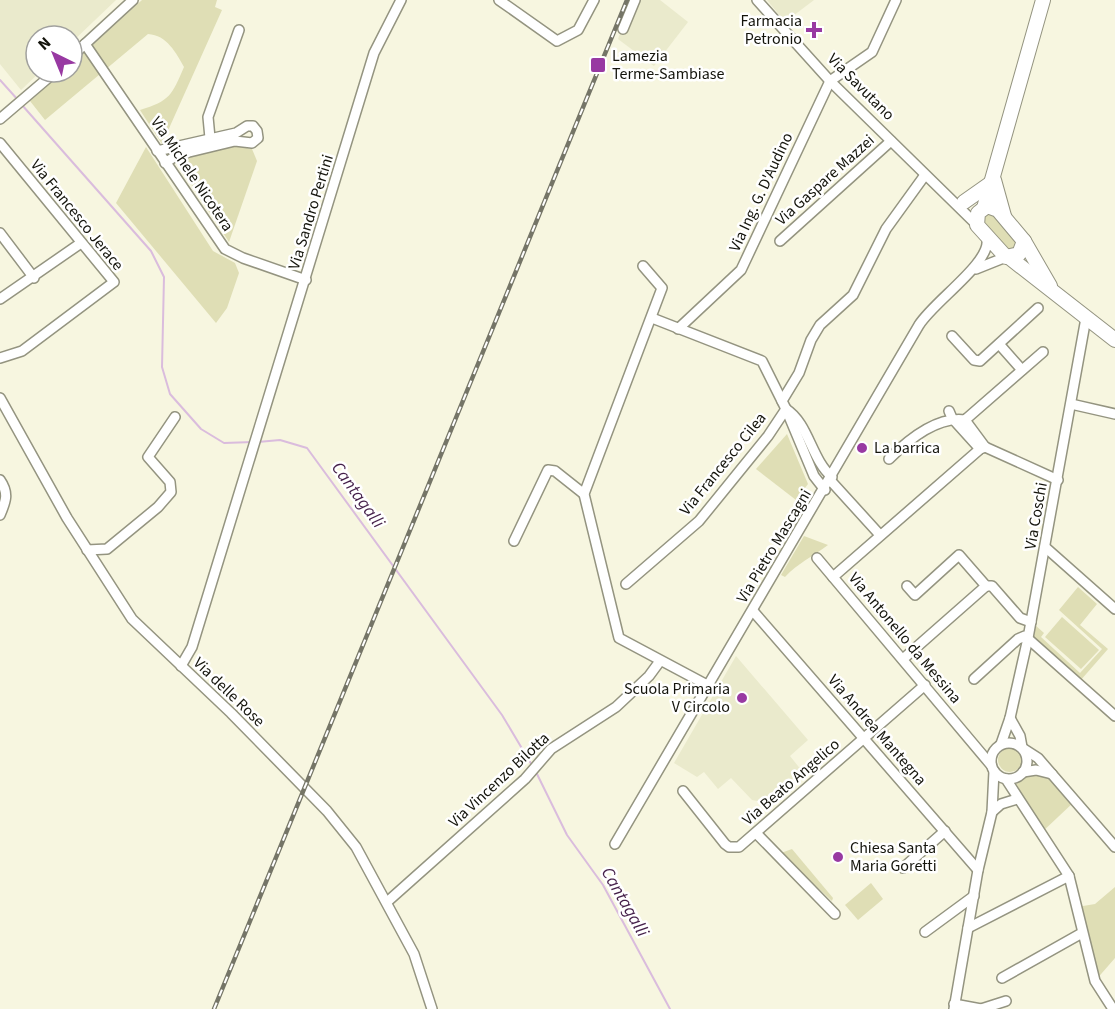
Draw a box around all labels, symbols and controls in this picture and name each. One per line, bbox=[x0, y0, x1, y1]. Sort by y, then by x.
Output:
place label: Farmacia Petronio bbox=[740, 10, 802, 50]
marker: Farmacia Petronio bbox=[807, 23, 821, 37]
north arrow bbox=[24, 24, 84, 84]
text: N bbox=[33, 32, 56, 55]
place label: Lamezia Terme-Sambiase bbox=[612, 45, 724, 85]
street label: Via Savutano bbox=[823, 49, 899, 125]
marker: Lamezia Terme-Sambiase bbox=[589, 56, 607, 74]
street label: Via Michele Nicotera bbox=[145, 112, 239, 236]
street label: Via Ing. G. D'Audino bbox=[724, 129, 798, 255]
street label: Via Gaspare Mazzei bbox=[771, 130, 879, 230]
street label: Via Sandro Pertini bbox=[283, 152, 339, 272]
street label: Via Francesco Jerace bbox=[25, 155, 129, 275]
street label: Via Francesco Cilea bbox=[675, 408, 771, 520]
place label: La barrica bbox=[874, 437, 940, 459]
marker: La barrica bbox=[855, 441, 869, 455]
water label: Cantagalli bbox=[325, 457, 391, 534]
street label: Via Coschi bbox=[1019, 481, 1053, 551]
street label: Via Pietro Mascagni bbox=[731, 485, 817, 607]
street label: Via Antonello da Messina bbox=[843, 568, 967, 708]
street label: Via delle Rose bbox=[188, 652, 270, 732]
street label: Via Andrea Mantegna bbox=[823, 670, 931, 790]
place label: Scuola Primaria V Circolo bbox=[624, 678, 730, 718]
marker: Scuola Primaria V Circolo bbox=[735, 691, 749, 705]
street label: Via Vincenzo Bilotta bbox=[444, 727, 554, 833]
street label: Via Beato Angelico bbox=[738, 734, 844, 830]
place label: Chiesa Santa Maria Goretti bbox=[850, 837, 937, 877]
marker: Chiesa Santa Maria Goretti bbox=[831, 850, 845, 864]
water label: Cantagalli bbox=[595, 863, 655, 942]

